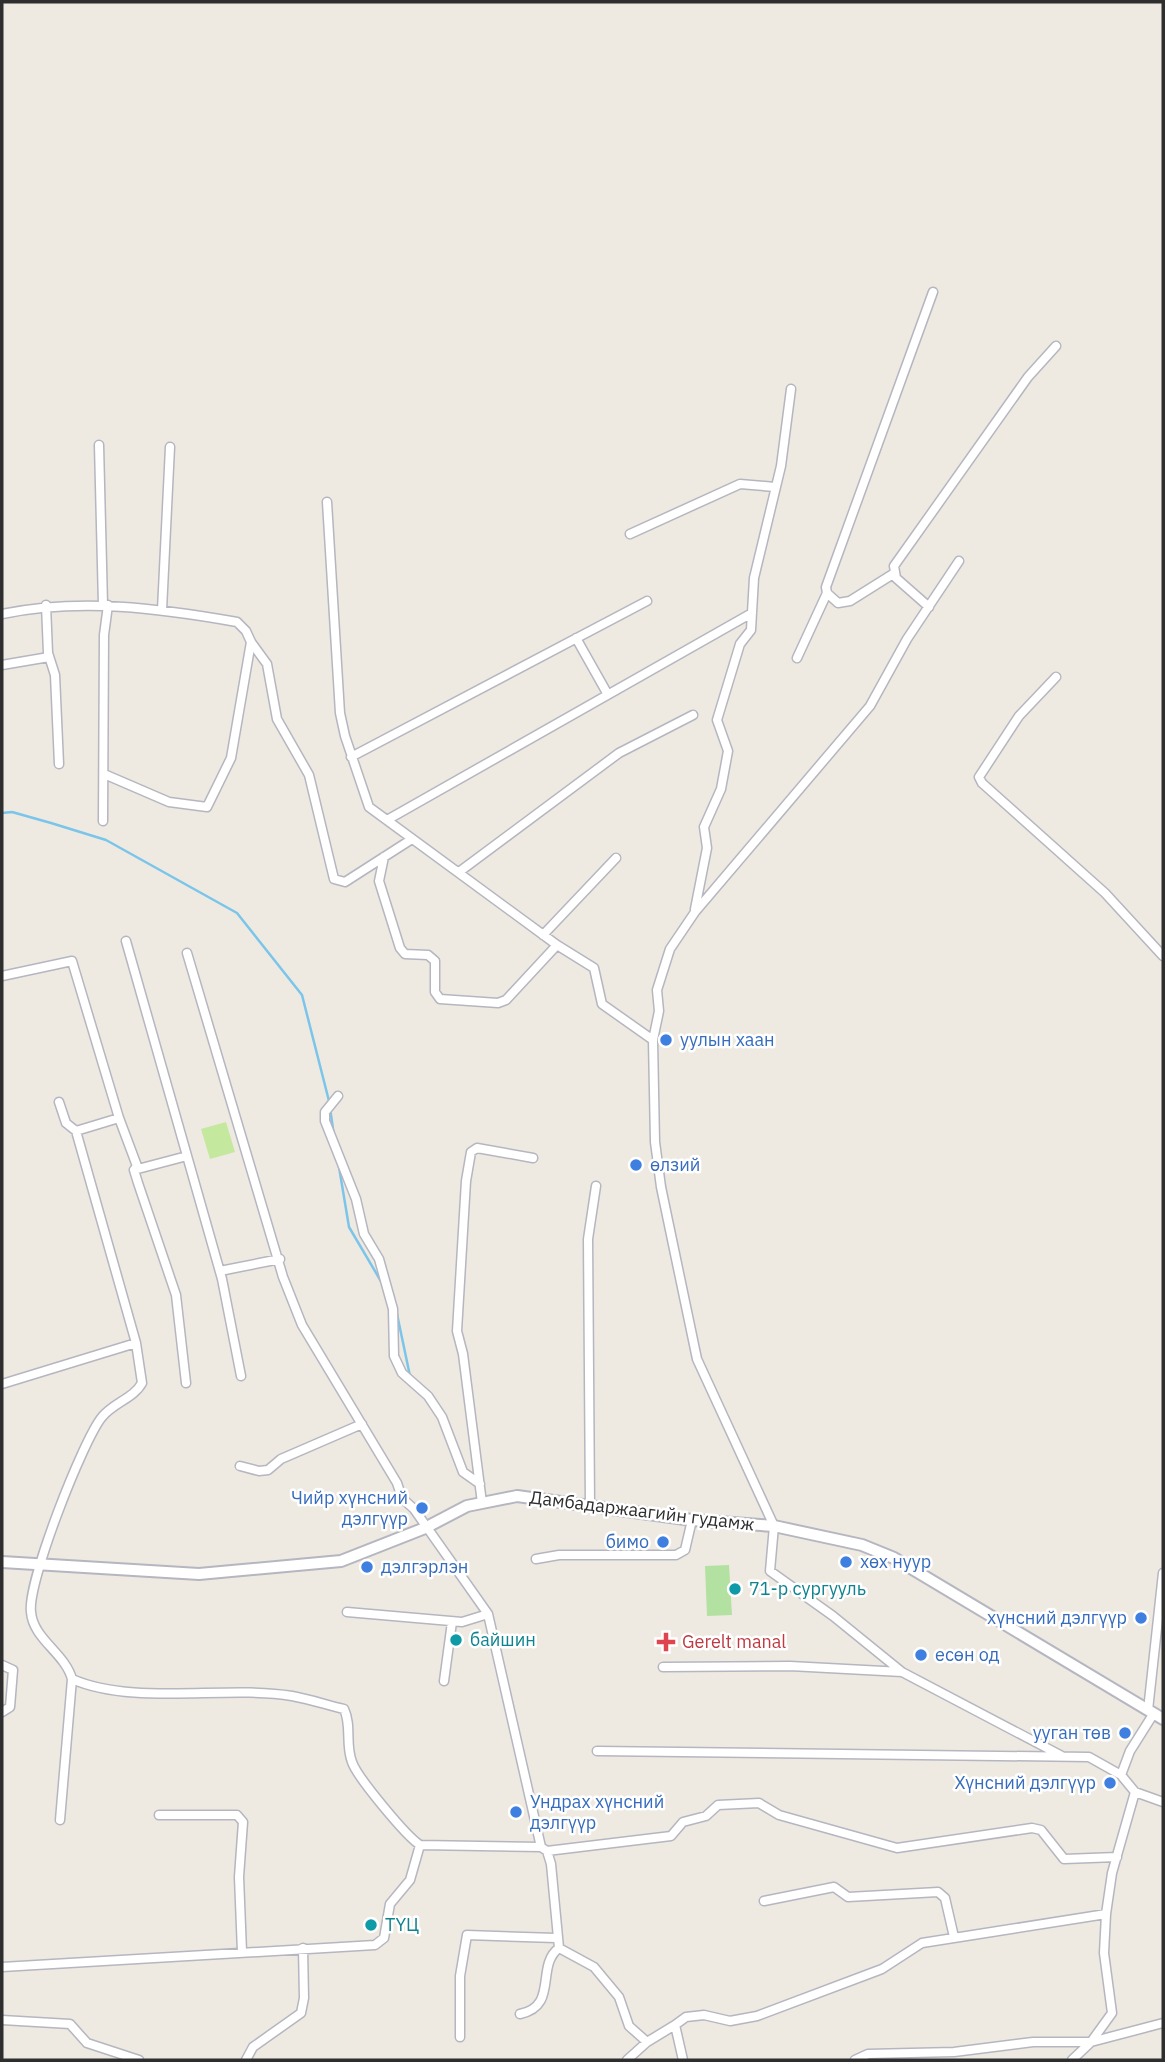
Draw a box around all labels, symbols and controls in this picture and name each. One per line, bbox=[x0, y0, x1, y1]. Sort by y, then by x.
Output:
place label: уулын хаан bbox=[680, 1028, 775, 1051]
marker: уулын хаан bbox=[658, 1032, 674, 1048]
place label: өлзий bbox=[650, 1153, 700, 1176]
marker: өлзий bbox=[628, 1157, 644, 1173]
street label: Дамбадаржаагийн гудамж bbox=[528, 1485, 756, 1536]
place label: Чийр хүнсний дэлгүүр bbox=[291, 1486, 408, 1530]
marker: Чийр хүнсний дэлгүүр bbox=[414, 1500, 430, 1516]
place label: бимо bbox=[606, 1530, 649, 1553]
marker: бимо bbox=[655, 1534, 671, 1550]
place label: хөх нуур bbox=[860, 1550, 931, 1573]
marker: хөх нуур bbox=[838, 1554, 854, 1570]
place label: дэлгэрлэн bbox=[381, 1555, 468, 1578]
marker: дэлгэрлэн bbox=[359, 1559, 375, 1575]
place label: 71-р сургууль bbox=[749, 1577, 866, 1600]
marker: 71-р сургууль bbox=[727, 1581, 743, 1597]
place label: хүнсний дэлгүүр bbox=[987, 1606, 1127, 1629]
marker: хүнсний дэлгүүр bbox=[1133, 1610, 1149, 1626]
place label: байшин bbox=[470, 1628, 536, 1651]
place label: Gerelt manal bbox=[682, 1630, 786, 1653]
marker: байшин bbox=[448, 1632, 464, 1648]
marker: Gerelt manal bbox=[656, 1632, 676, 1652]
place label: есөн од bbox=[935, 1643, 1000, 1666]
marker: есөн од bbox=[913, 1647, 929, 1663]
place label: ууган төв bbox=[1033, 1721, 1111, 1744]
marker: ууган төв bbox=[1117, 1725, 1133, 1741]
place label: Хүнсний дэлгүүр bbox=[955, 1771, 1096, 1794]
marker: Хүнсний дэлгүүр bbox=[1102, 1775, 1118, 1791]
place label: Ундрах хүнсний дэлгүүр bbox=[530, 1790, 664, 1834]
marker: Ундрах хүнсний дэлгүүр bbox=[508, 1804, 524, 1820]
place label: ТҮЦ bbox=[385, 1913, 419, 1936]
marker: ТҮЦ bbox=[363, 1917, 379, 1933]

